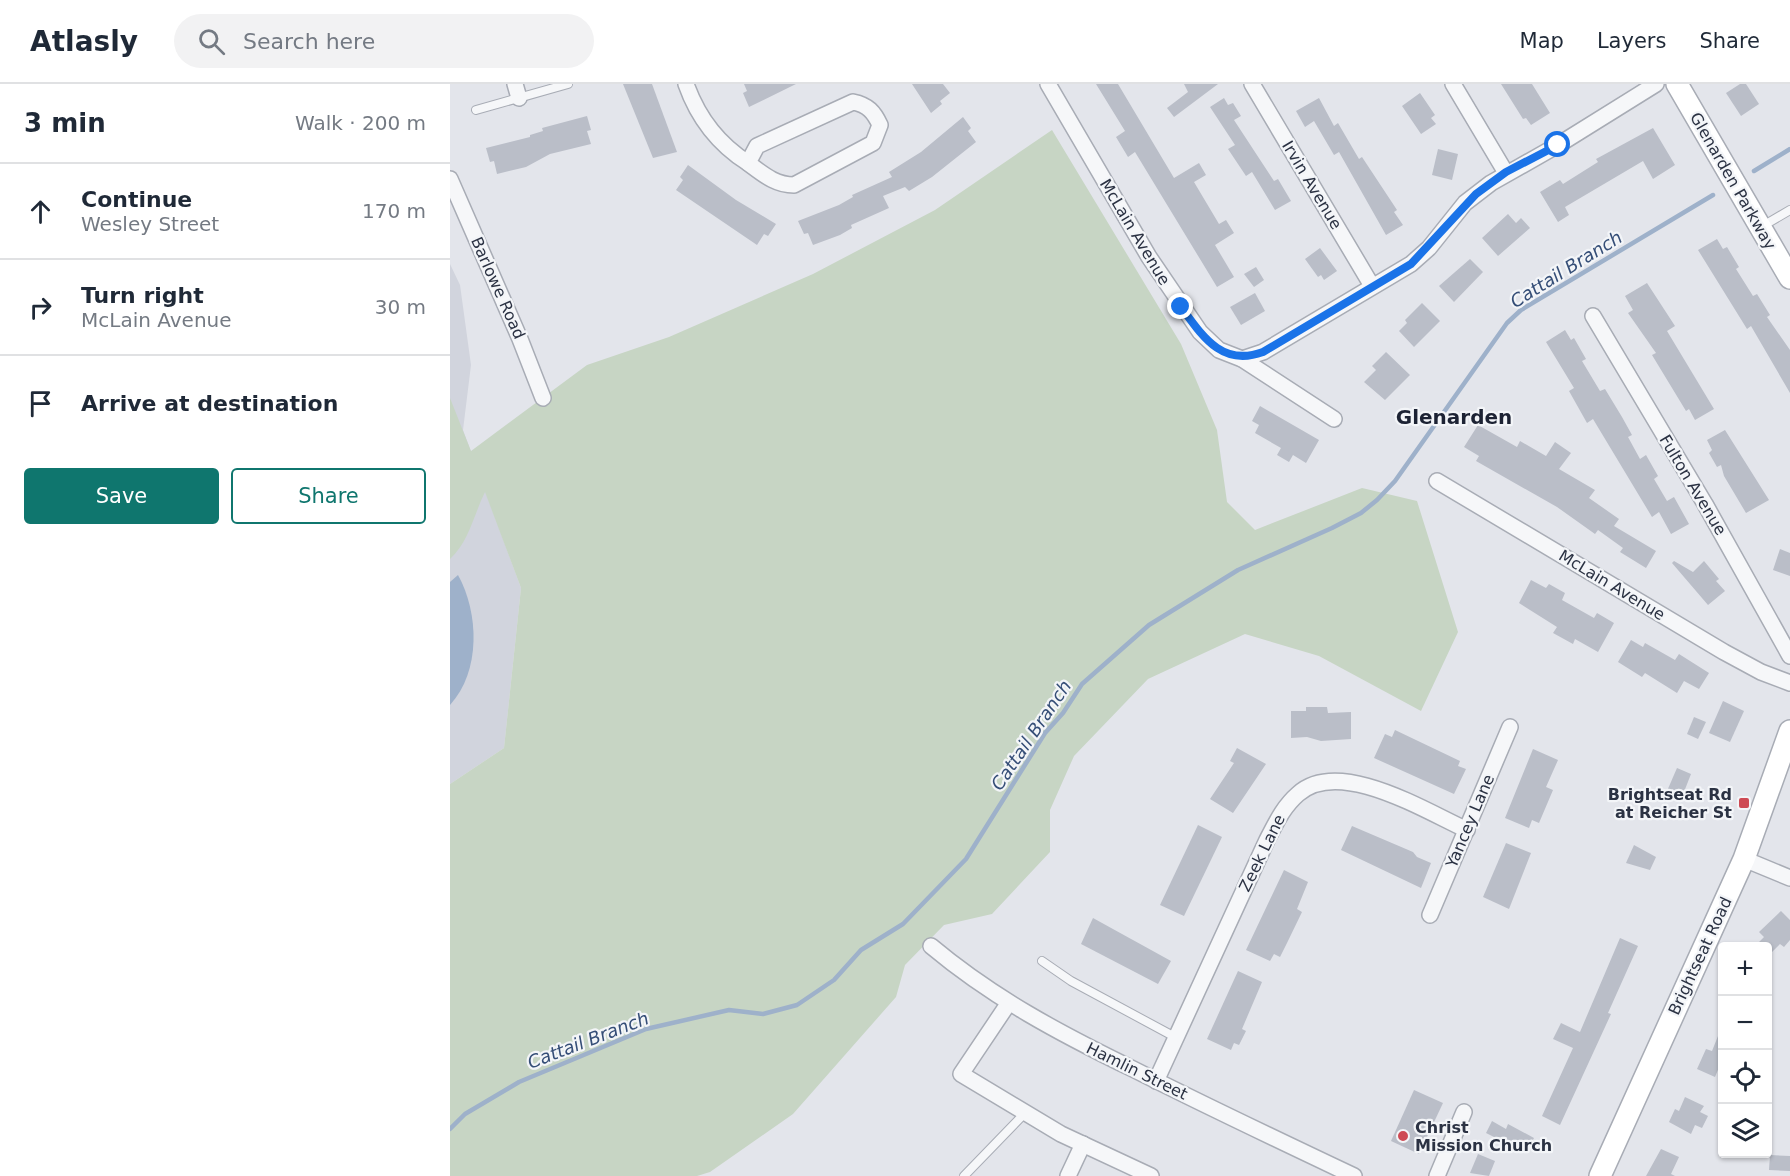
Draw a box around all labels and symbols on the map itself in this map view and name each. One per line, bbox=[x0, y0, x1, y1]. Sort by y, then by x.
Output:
street label: Glenarden Parkway bbox=[1686, 109, 1780, 253]
route start bbox=[1544, 131, 1570, 157]
street label: Irvin Avenue bbox=[1278, 137, 1346, 233]
street label: McLain Avenue bbox=[1096, 175, 1174, 289]
water label: Cattail Branch bbox=[1506, 226, 1626, 312]
street label: Barlowe Road bbox=[467, 234, 529, 342]
route end bbox=[1167, 293, 1193, 319]
district label: Glenarden bbox=[1396, 405, 1512, 429]
street label: Fulton Avenue bbox=[1656, 431, 1730, 539]
street label: McLain Avenue bbox=[1555, 546, 1669, 624]
water label: Cattail Branch bbox=[987, 676, 1075, 794]
street label: Yancey Lane bbox=[1441, 772, 1498, 871]
place label: Brightseat Rd at Reicher St bbox=[1608, 785, 1732, 822]
marker: Brightseat Rd at Reicher St bbox=[1737, 796, 1751, 810]
street label: Zeek Lane bbox=[1235, 811, 1289, 895]
street label: Brightseat Road bbox=[1664, 894, 1736, 1018]
water label: Cattail Branch bbox=[525, 1007, 651, 1073]
street label: Hamlin Street bbox=[1083, 1038, 1191, 1104]
place label: Christ Mission Church bbox=[1415, 1118, 1552, 1155]
marker: Christ Mission Church bbox=[1396, 1129, 1410, 1143]

